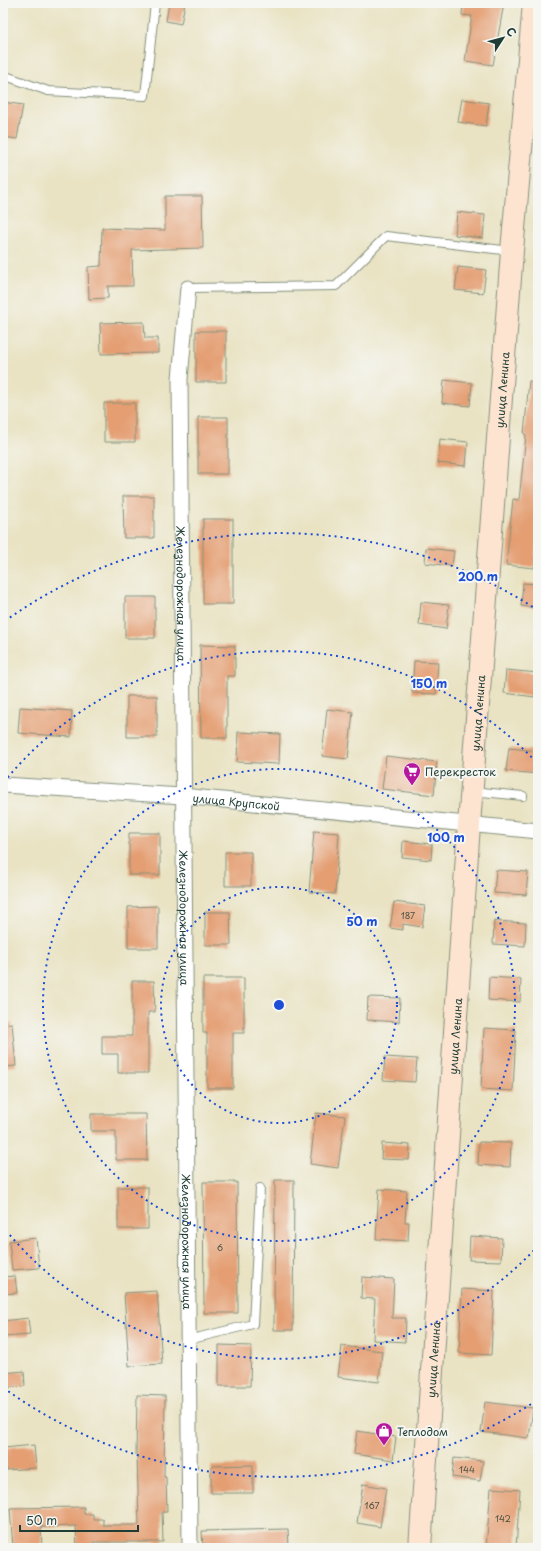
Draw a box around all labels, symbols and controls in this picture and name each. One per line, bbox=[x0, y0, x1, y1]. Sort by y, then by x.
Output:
north arrow bbox=[483, 18, 523, 58]
text: С bbox=[502, 23, 521, 40]
street label: улица Ленина bbox=[490, 351, 513, 429]
street label: Железнодорожная улица bbox=[173, 526, 191, 662]
text: 200 m bbox=[458, 567, 498, 585]
text: 150 m bbox=[411, 674, 447, 692]
street label: улица Ленина bbox=[466, 674, 489, 752]
supermarket icon: Перекресток bbox=[402, 761, 422, 786]
place label: Перекресток bbox=[425, 763, 496, 780]
street label: улица Крупской bbox=[192, 789, 281, 814]
text: 100 m bbox=[427, 828, 465, 846]
street label: Железнодорожная улица bbox=[176, 850, 194, 986]
house number: 187 bbox=[401, 908, 415, 922]
text: 50 m bbox=[346, 912, 378, 930]
street label: улица Ленина bbox=[444, 997, 466, 1075]
centre of rings bbox=[272, 998, 286, 1012]
street label: Железнодорожная улица bbox=[178, 1174, 196, 1310]
house number: 6 bbox=[217, 1240, 223, 1254]
street label: улица Ленина bbox=[422, 1321, 444, 1398]
shop icon: Теплодом bbox=[374, 1421, 394, 1446]
place label: Теплодом bbox=[397, 1423, 448, 1440]
house number: 144 bbox=[459, 1462, 475, 1476]
house number: 167 bbox=[365, 1498, 380, 1512]
scale bar bbox=[20, 1507, 138, 1533]
text: 50 m bbox=[26, 1511, 57, 1529]
house number: 142 bbox=[495, 1511, 511, 1525]

